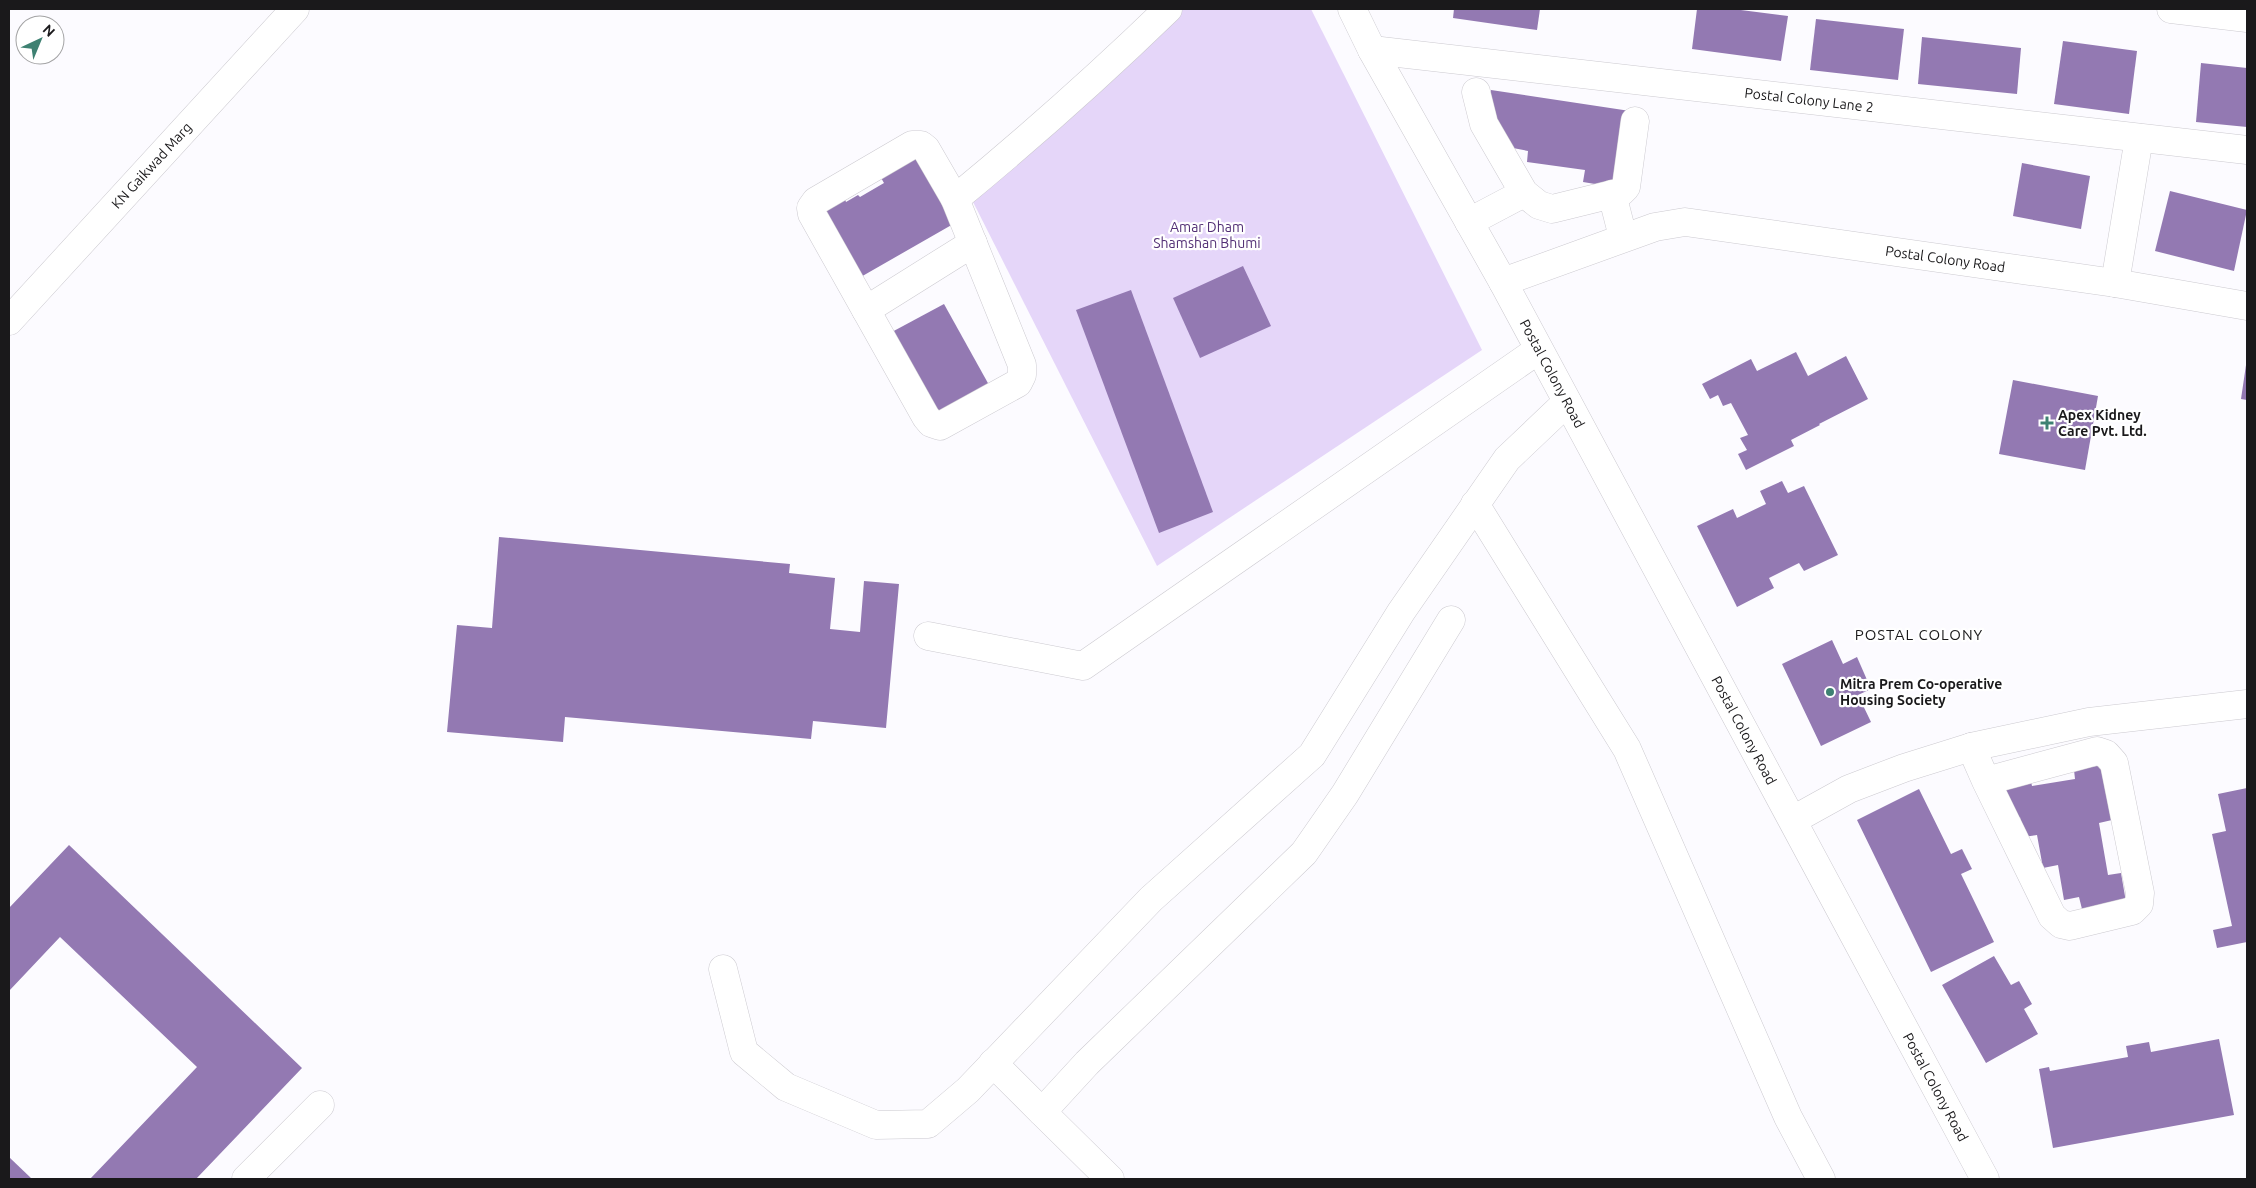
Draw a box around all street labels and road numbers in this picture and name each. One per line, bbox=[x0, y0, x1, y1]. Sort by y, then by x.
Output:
street label: Postal Colony Lane 2 bbox=[1744, 85, 1875, 115]
street label: KN Gaikwad Marg bbox=[108, 119, 195, 212]
street label: Postal Colony Road bbox=[1884, 243, 2006, 275]
street label: Postal Colony Road bbox=[1517, 317, 1588, 431]
street label: Postal Colony Road bbox=[1708, 673, 1780, 787]
street label: Postal Colony Road bbox=[1900, 1030, 1971, 1144]

